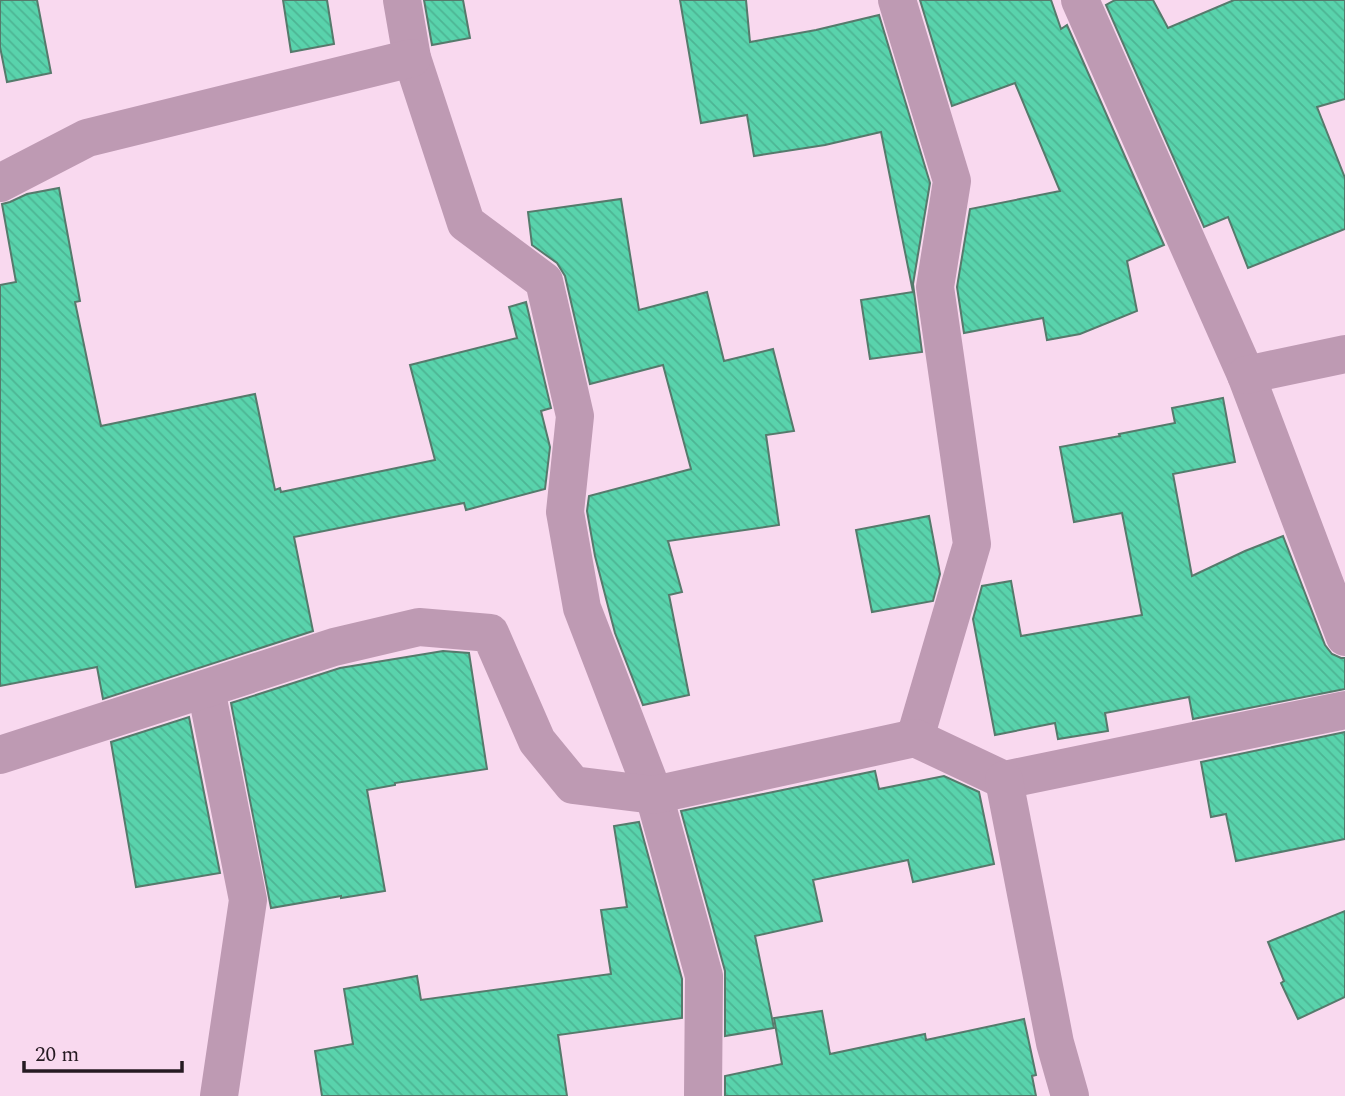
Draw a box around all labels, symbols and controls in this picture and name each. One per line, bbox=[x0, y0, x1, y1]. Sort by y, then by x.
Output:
scale bar bbox=[24, 1030, 182, 1074]
text: 20 m bbox=[35, 1039, 79, 1071]

